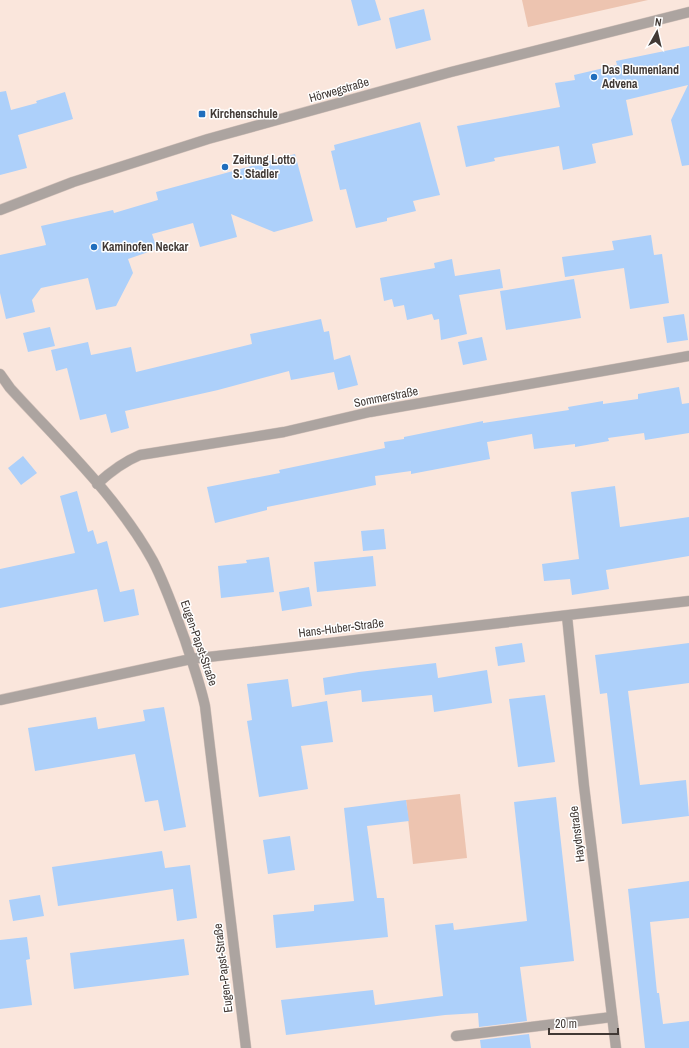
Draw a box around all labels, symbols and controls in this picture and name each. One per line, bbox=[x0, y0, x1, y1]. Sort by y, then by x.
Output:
north arrow bbox=[637, 12, 677, 52]
text: N bbox=[654, 15, 663, 29]
place label: Das Blumenland Advena bbox=[602, 62, 679, 92]
marker: Das Blumenland Advena bbox=[589, 72, 599, 82]
street label: Hörwegstraße bbox=[307, 74, 371, 106]
place label: Kirchenschule bbox=[210, 106, 278, 122]
marker: Kirchenschule bbox=[197, 109, 207, 119]
place label: Zeitung Lotto S. Stadler bbox=[233, 152, 296, 182]
marker: Zeitung Lotto S. Stadler bbox=[220, 162, 230, 172]
place label: Kaminofen Neckar bbox=[102, 239, 189, 255]
marker: Kaminofen Neckar bbox=[89, 242, 99, 252]
street label: Sommerstraße bbox=[353, 383, 419, 411]
street label: Eugen-Papst-Straße bbox=[177, 598, 221, 688]
street label: Hans-Huber-Straße bbox=[297, 615, 385, 641]
street label: Haydnstraße bbox=[566, 805, 588, 863]
street label: Eugen-Papst-Straße bbox=[210, 923, 236, 1013]
scale bar bbox=[549, 1010, 618, 1036]
text: 20 m bbox=[555, 1016, 577, 1032]

